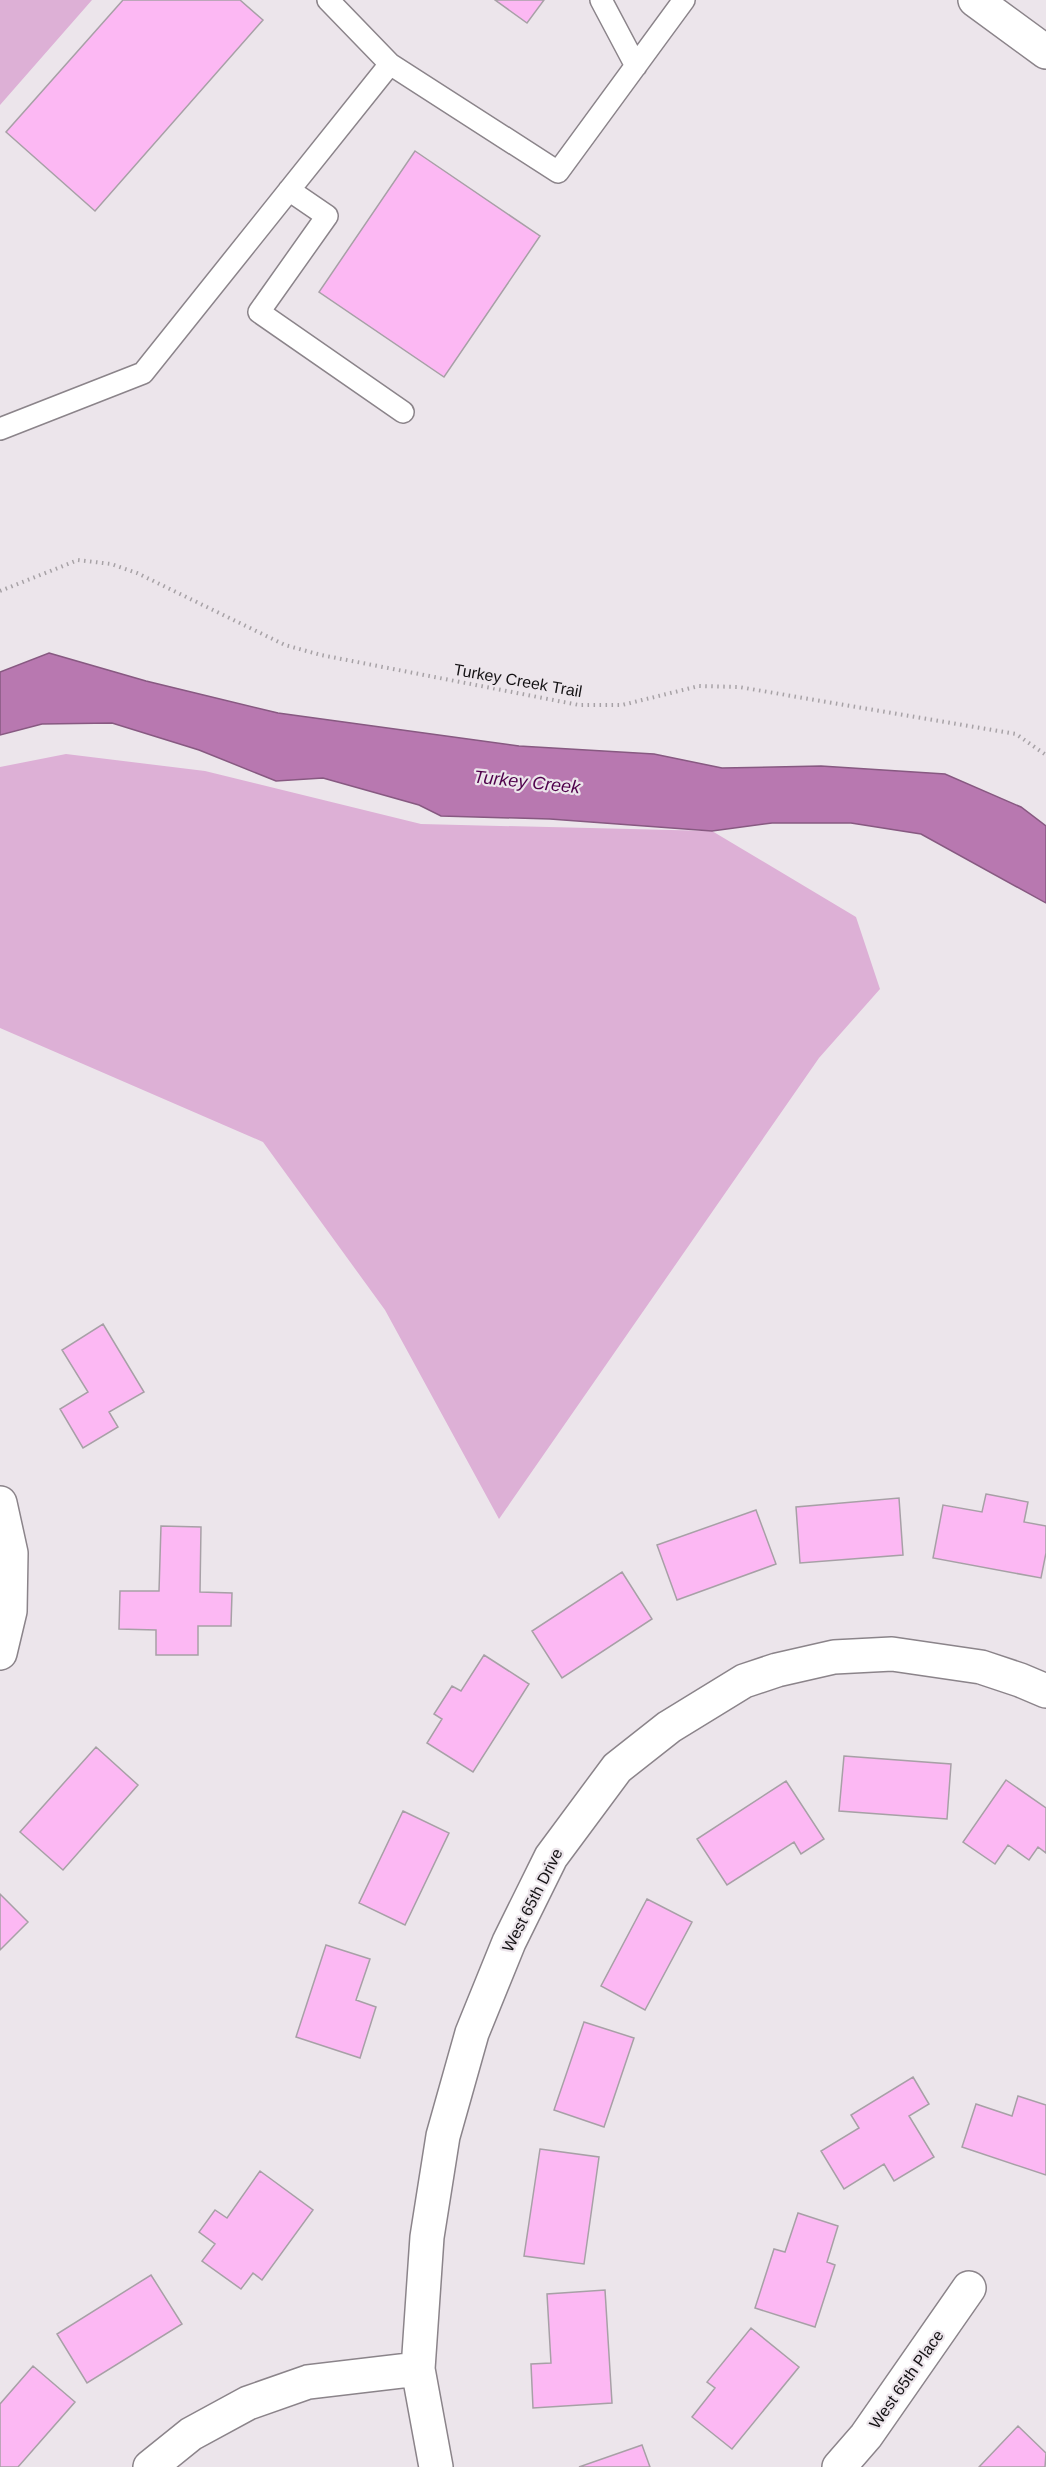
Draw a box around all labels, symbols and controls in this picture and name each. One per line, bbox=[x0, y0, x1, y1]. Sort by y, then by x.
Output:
street label: Turkey Creek Trail bbox=[452, 661, 583, 700]
water label: Turkey Creek bbox=[473, 766, 582, 798]
street label: West 65th Drive bbox=[499, 1846, 566, 1955]
street label: West 65th Place bbox=[866, 2327, 947, 2432]

